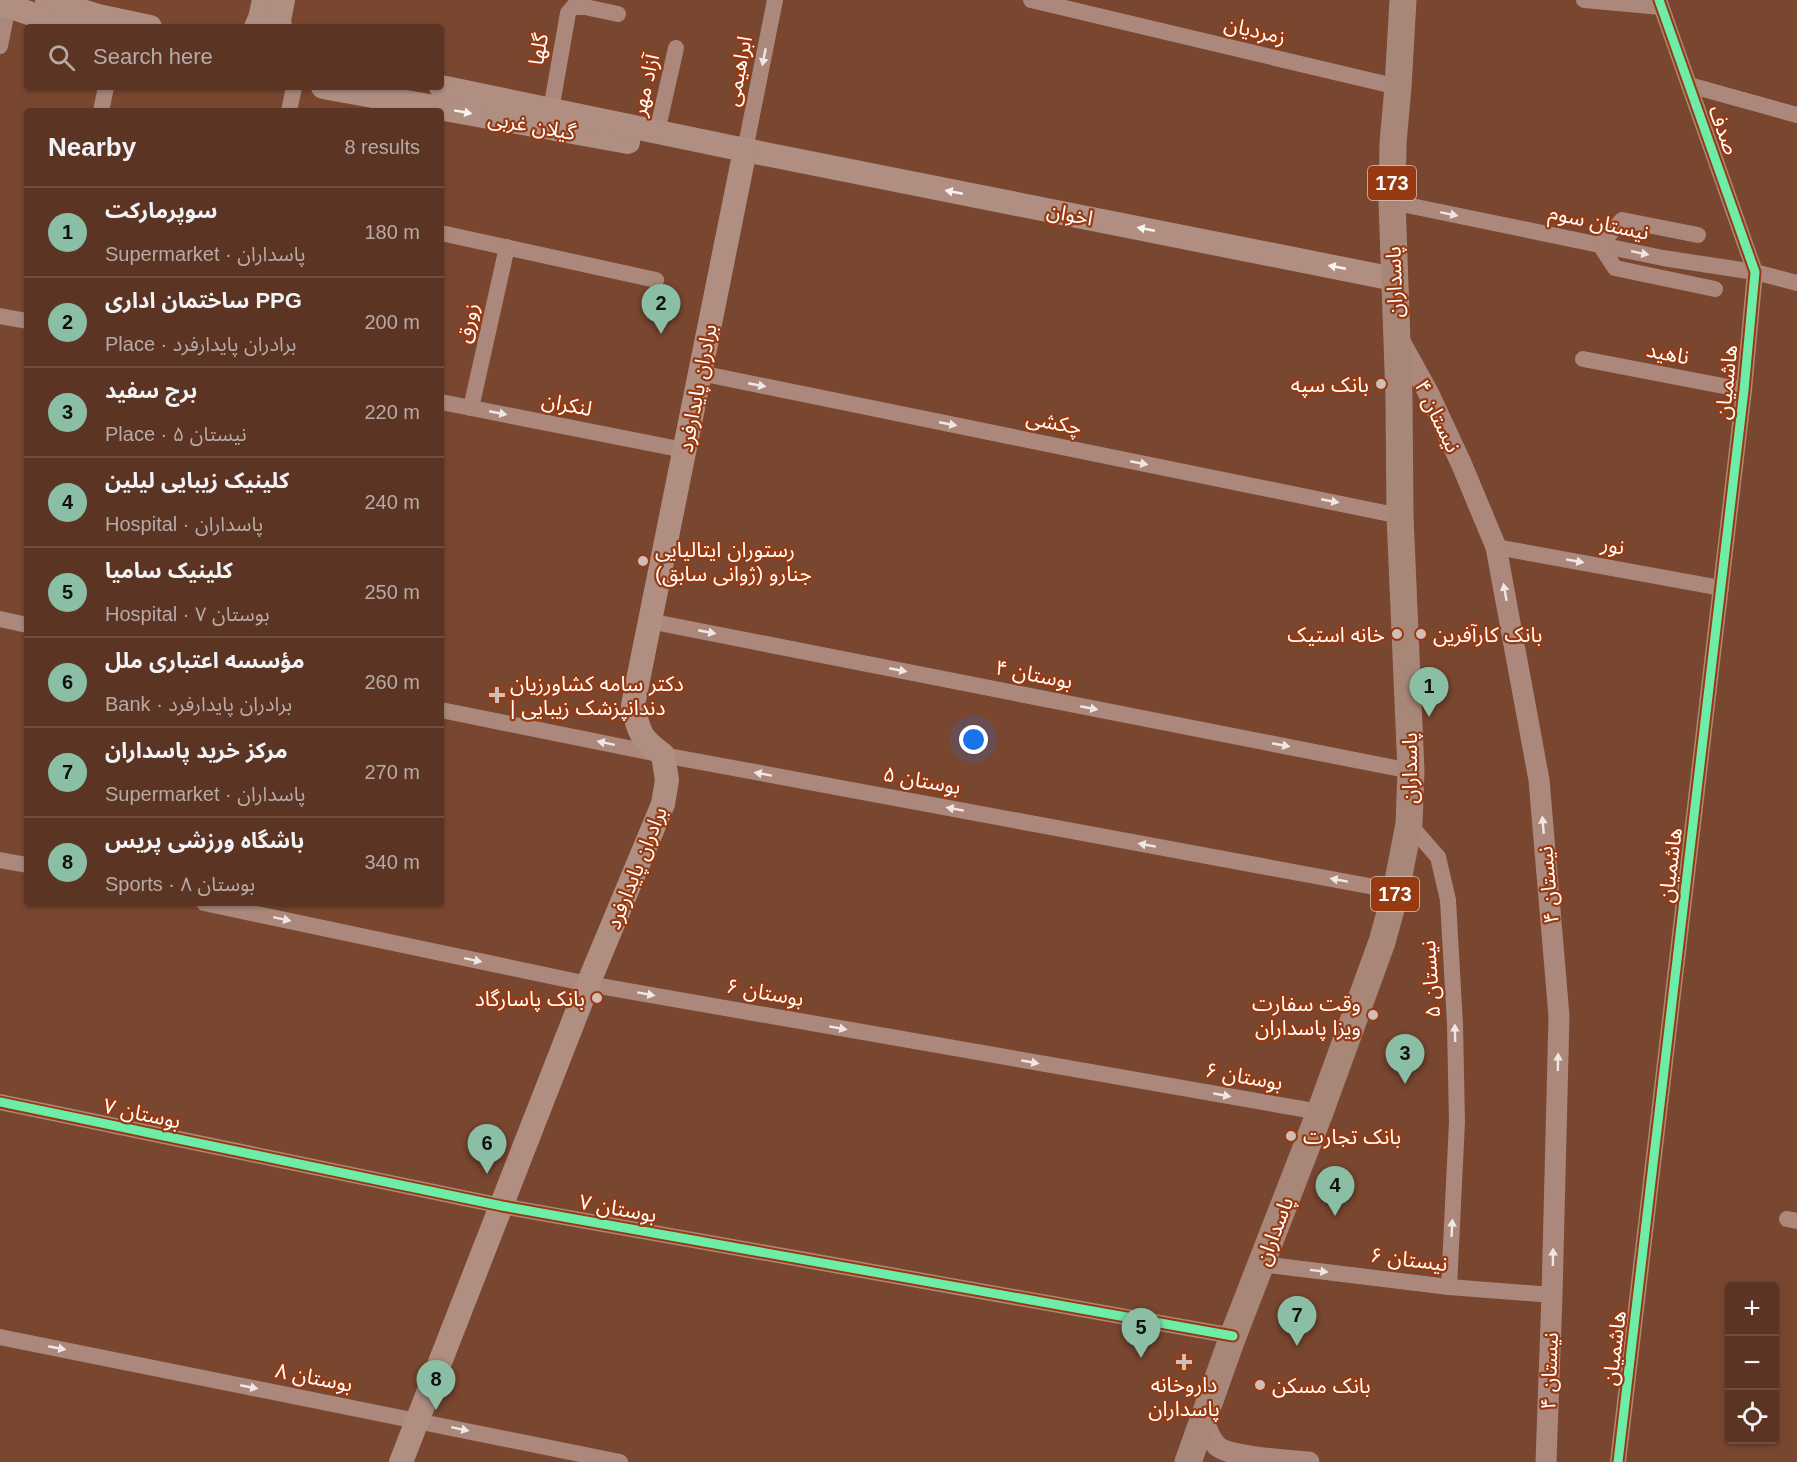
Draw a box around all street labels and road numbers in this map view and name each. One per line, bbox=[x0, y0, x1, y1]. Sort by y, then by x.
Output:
street label: زمردیان bbox=[1222, 12, 1288, 49]
street label: گلها bbox=[524, 31, 553, 67]
street label: ابراهیمی bbox=[720, 34, 757, 108]
street label: آزاد مهر bbox=[626, 51, 664, 119]
street label: صدف bbox=[1705, 102, 1744, 158]
street label: گیلان غربی bbox=[486, 106, 578, 145]
road number: 173 bbox=[1368, 166, 1416, 200]
street label: اخوان bbox=[1045, 198, 1095, 231]
street label: نیستان سوم bbox=[1546, 200, 1651, 249]
street label: پاسداران bbox=[1381, 246, 1409, 318]
street label: زورق bbox=[452, 301, 483, 345]
street label: برادران پایدارفرد bbox=[673, 322, 723, 454]
street label: ناهید bbox=[1645, 338, 1691, 368]
street label: هاشمیان bbox=[1711, 343, 1742, 421]
street label: نیستان ۴ bbox=[1410, 376, 1465, 456]
street label: لنکران bbox=[540, 388, 594, 421]
street label: چکشی bbox=[1024, 405, 1084, 441]
street label: نور bbox=[1598, 531, 1626, 559]
street label: بوستان ۴ bbox=[993, 655, 1075, 694]
street label: پاسداران bbox=[1398, 732, 1423, 804]
street label: بوستان ۵ bbox=[881, 762, 963, 799]
street label: برادران پایدارفرد bbox=[601, 803, 673, 933]
street label: هاشمیان bbox=[1654, 826, 1687, 904]
street label: نیستان ۴ bbox=[1533, 845, 1564, 925]
road number: 173 bbox=[1371, 877, 1419, 911]
street label: نیستان ۵ bbox=[1416, 939, 1445, 1018]
street label: بوستان ۶ bbox=[724, 974, 806, 1011]
street label: بوستان ۶ bbox=[1203, 1058, 1285, 1095]
street label: بوستان ۷ bbox=[101, 1094, 183, 1133]
street label: بوستان ۷ bbox=[577, 1190, 659, 1227]
street label: پاسداران bbox=[1250, 1193, 1300, 1269]
street label: نیستان ۶ bbox=[1369, 1243, 1449, 1276]
street label: هاشمیان bbox=[1598, 1309, 1631, 1387]
street label: نیستان ۴ bbox=[1536, 1332, 1563, 1410]
street label: بوستان ۸ bbox=[273, 1358, 355, 1397]

